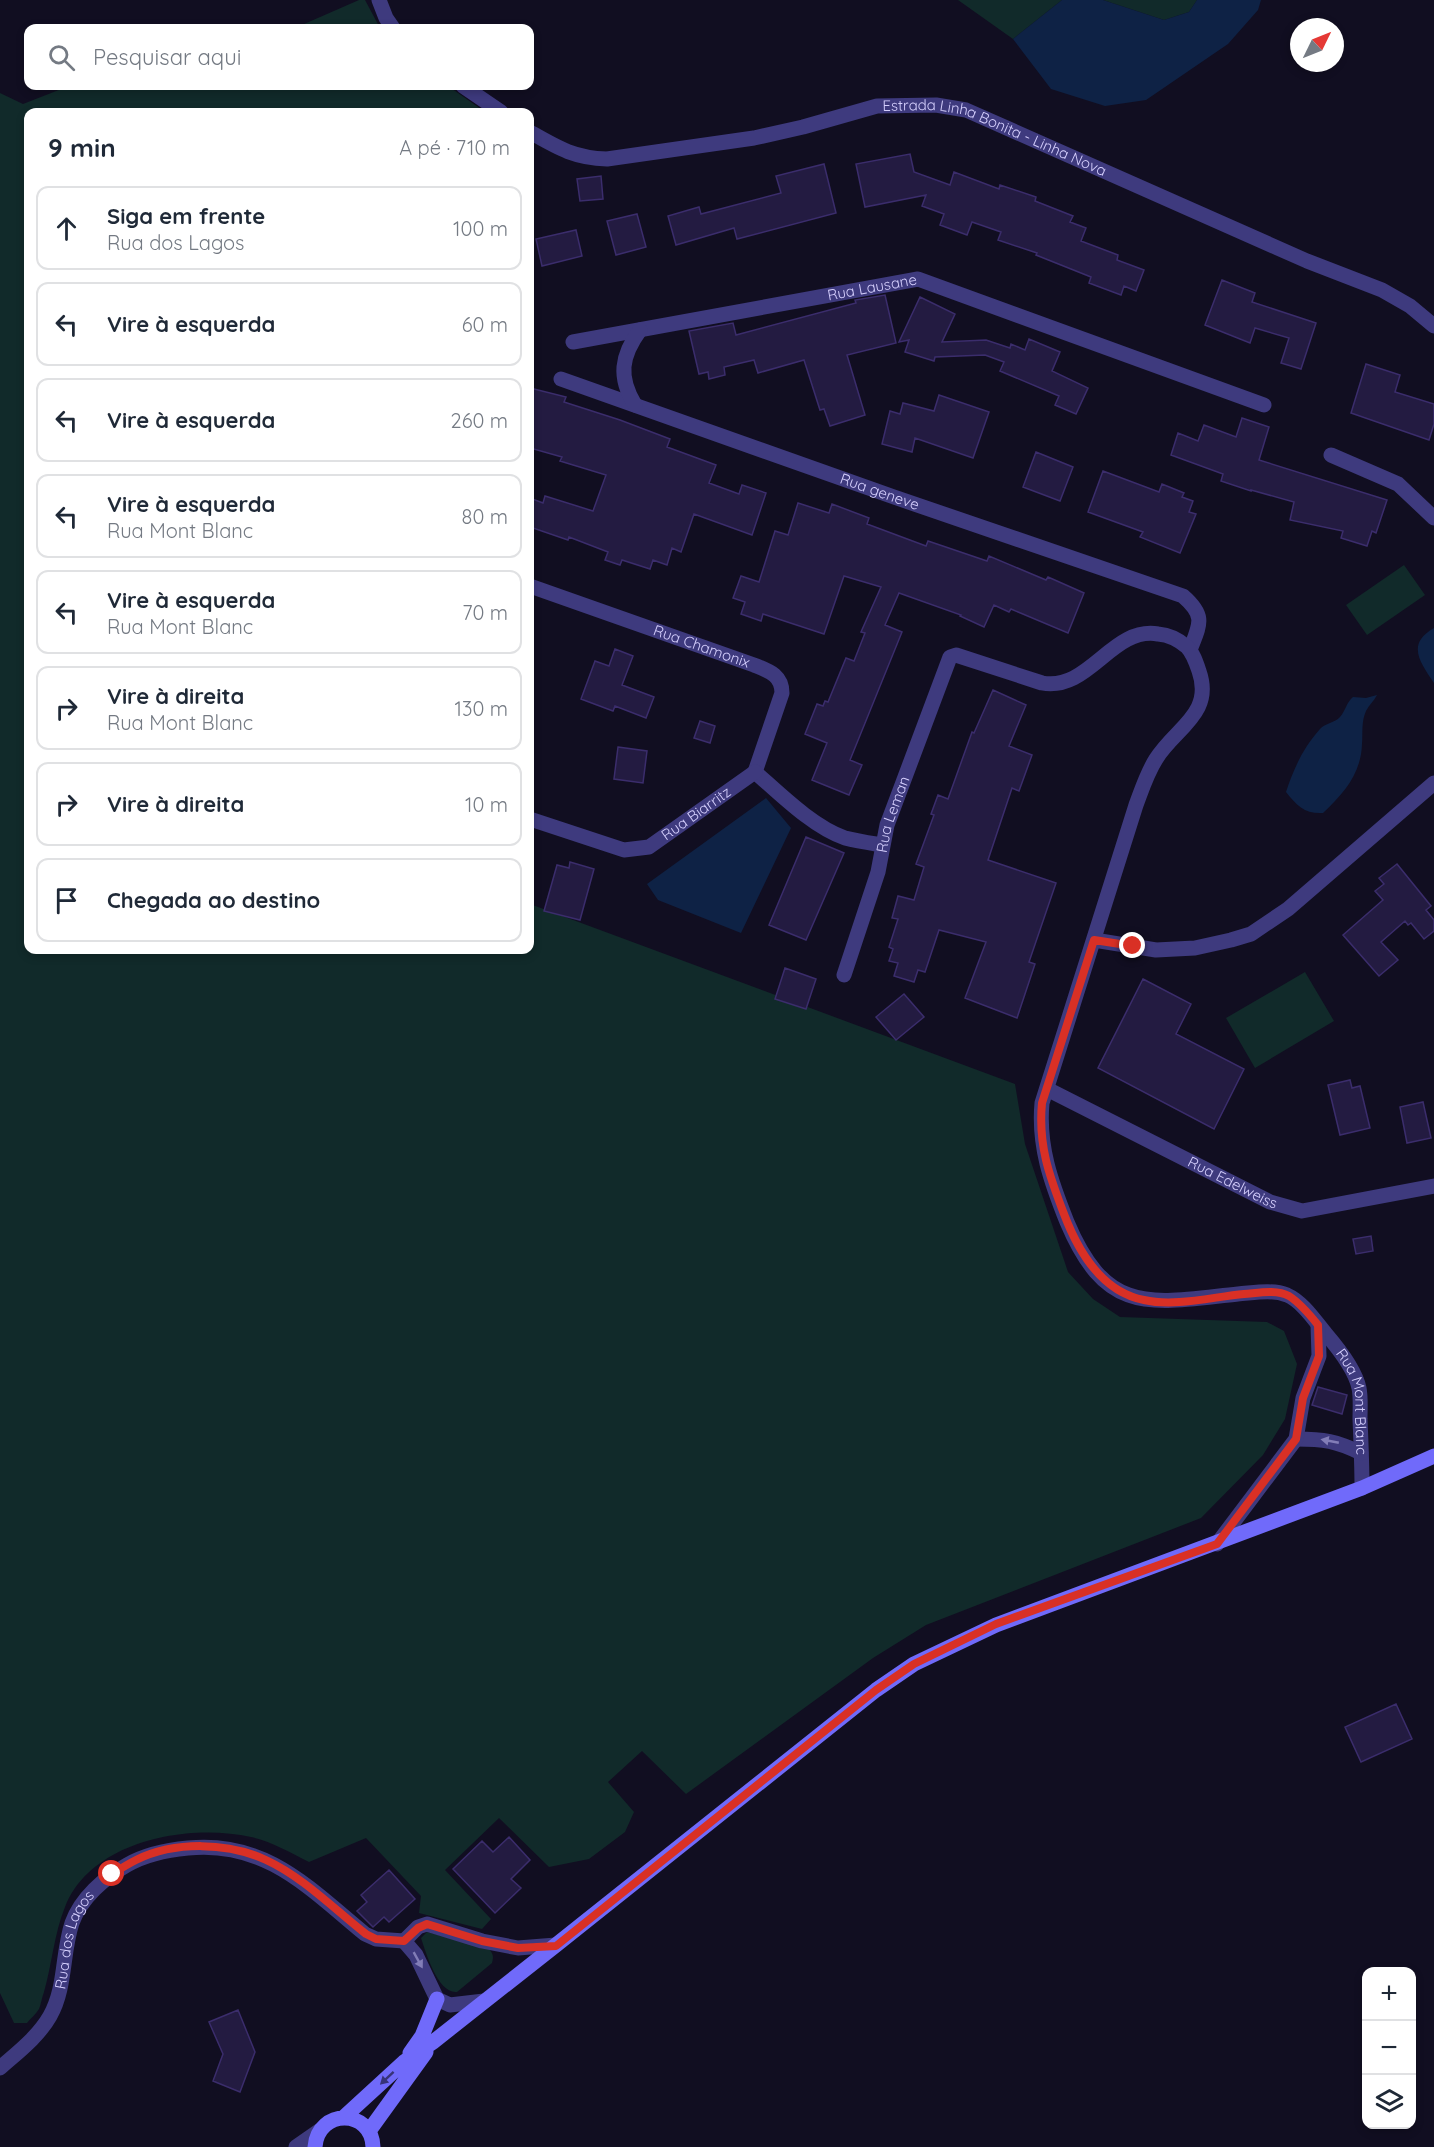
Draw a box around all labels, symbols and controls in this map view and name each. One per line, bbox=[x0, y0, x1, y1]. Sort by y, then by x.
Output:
north arrow bbox=[1290, 18, 1344, 72]
search box bbox=[24, 24, 534, 90]
icon: search bbox=[45, 41, 78, 74]
text: Pesquisar aqui bbox=[93, 43, 241, 71]
street label: Estrada Linha Bonita - Linha Nova bbox=[882, 95, 1110, 180]
text: 9 min bbox=[48, 131, 116, 164]
text: A pé · 710 m bbox=[399, 135, 510, 160]
text: Siga em frente bbox=[107, 202, 265, 230]
icon: ahead bbox=[50, 212, 83, 245]
text: 100 m bbox=[453, 216, 508, 241]
text: Rua dos Lagos bbox=[107, 230, 245, 255]
street label: Rua Lausane bbox=[826, 269, 918, 304]
icon: left bbox=[50, 308, 83, 341]
text: Vire à esquerda bbox=[107, 310, 275, 338]
text: 60 m bbox=[462, 312, 508, 337]
icon: left bbox=[50, 404, 83, 437]
text: Vire à esquerda bbox=[107, 406, 275, 434]
text: 260 m bbox=[451, 408, 508, 433]
street label: Rua geneve bbox=[838, 469, 922, 514]
text: Vire à esquerda bbox=[107, 490, 275, 518]
icon: left bbox=[50, 500, 83, 533]
text: 80 m bbox=[462, 504, 508, 529]
text: Rua Mont Blanc bbox=[107, 518, 253, 543]
text: Vire à esquerda bbox=[107, 586, 275, 614]
icon: left bbox=[50, 596, 83, 629]
text: 70 m bbox=[462, 600, 508, 625]
text: Rua Mont Blanc bbox=[107, 614, 253, 639]
street label: Rua Chamonix bbox=[651, 620, 753, 672]
text: Vire à direita bbox=[107, 682, 244, 710]
icon: right bbox=[50, 692, 83, 725]
text: 130 m bbox=[455, 696, 508, 721]
text: Rua Mont Blanc bbox=[107, 710, 253, 735]
street label: Rua Leman bbox=[872, 773, 913, 854]
street label: Rua Biarritz bbox=[657, 782, 734, 844]
icon: right bbox=[50, 788, 83, 821]
text: Vire à direita bbox=[107, 790, 244, 818]
text: 10 m bbox=[465, 792, 508, 817]
icon: arrive bbox=[50, 884, 83, 917]
text: Chegada ao destino bbox=[107, 886, 320, 914]
route end bbox=[1119, 932, 1145, 958]
street label: Rua Edelweiss bbox=[1185, 1152, 1279, 1213]
street label: Rua Mont Blanc bbox=[1332, 1344, 1371, 1455]
one-way arrow bbox=[1320, 1436, 1339, 1445]
route start bbox=[98, 1860, 124, 1886]
street label: Rua dos Lagos bbox=[50, 1886, 98, 1991]
one-way arrow bbox=[413, 1952, 423, 1969]
map controls bbox=[1362, 1967, 1416, 2129]
button: + bbox=[1362, 1967, 1416, 2021]
button: − bbox=[1362, 2021, 1416, 2075]
one-way arrow bbox=[380, 2070, 394, 2084]
button: layers bbox=[1362, 2075, 1416, 2129]

